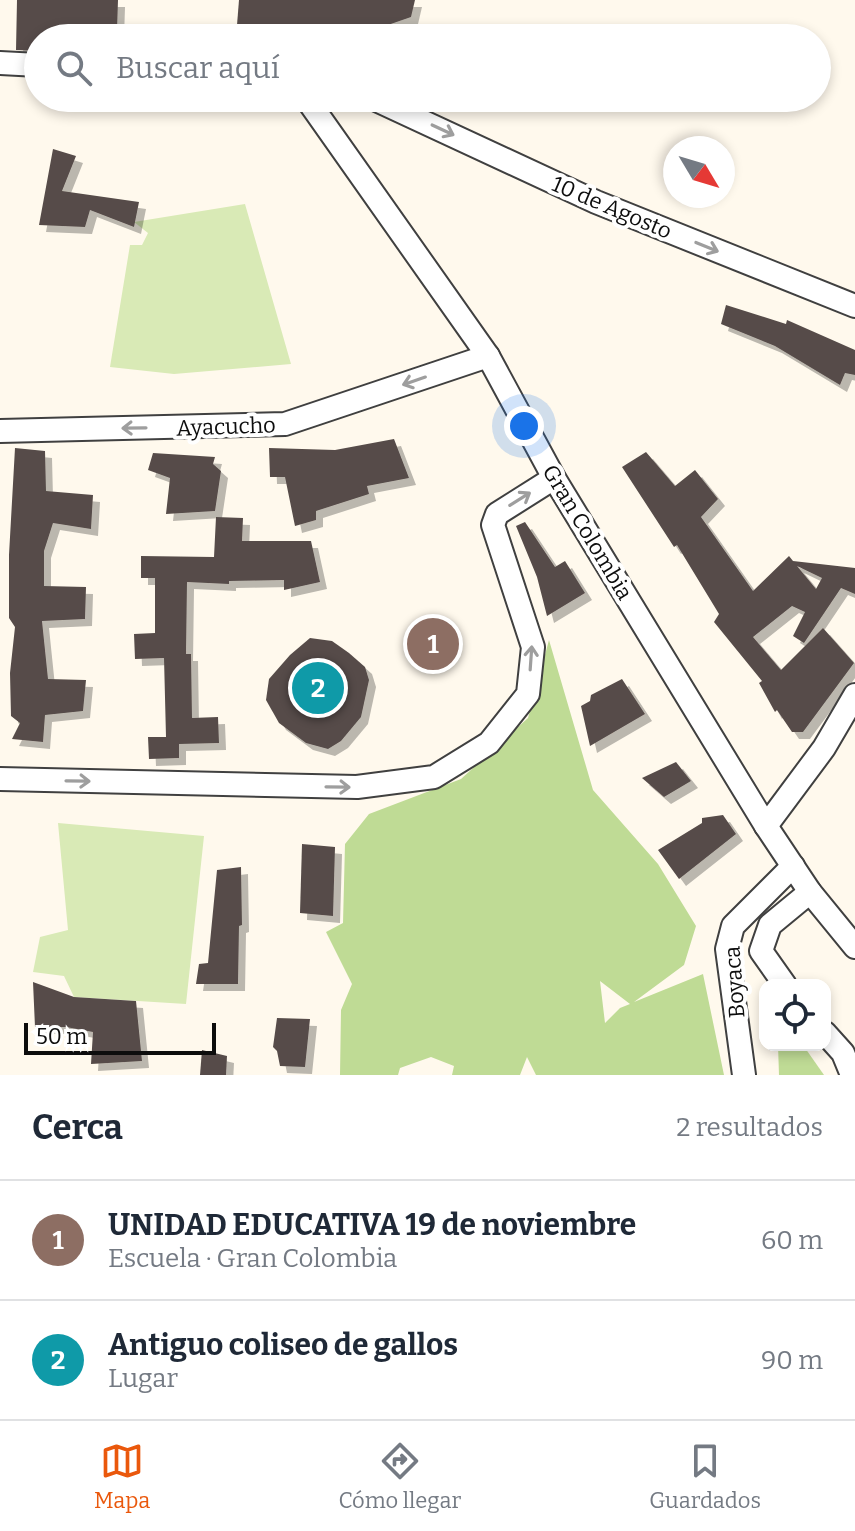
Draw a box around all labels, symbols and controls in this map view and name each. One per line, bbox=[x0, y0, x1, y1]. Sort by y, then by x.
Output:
search box bbox=[24, 24, 831, 112]
icon: search bbox=[52, 46, 96, 90]
text: Buscar aquí bbox=[116, 50, 280, 86]
one-way arrow bbox=[431, 123, 455, 138]
north arrow bbox=[663, 136, 735, 208]
street label: 10 de Agosto bbox=[548, 170, 676, 245]
one-way arrow bbox=[694, 241, 719, 255]
one-way arrow bbox=[402, 374, 427, 389]
your location bbox=[504, 406, 544, 446]
street label: Ayacucho bbox=[176, 411, 276, 442]
one-way arrow bbox=[121, 420, 148, 436]
street label: Gran Colombia bbox=[537, 460, 639, 605]
one-way arrow bbox=[509, 491, 531, 507]
pin: 1 bbox=[407, 614, 459, 674]
one-way arrow bbox=[524, 645, 539, 672]
pin: 2 bbox=[292, 658, 344, 718]
one-way arrow bbox=[64, 773, 91, 788]
one-way arrow bbox=[324, 779, 351, 794]
street label: Boyaca bbox=[719, 945, 750, 1019]
map controls bbox=[759, 979, 831, 1051]
button: locate bbox=[759, 979, 831, 1051]
scale bar bbox=[24, 1019, 216, 1055]
text: 50 m bbox=[36, 1023, 87, 1050]
text: Cerca bbox=[32, 1107, 123, 1148]
text: 2 resultados bbox=[676, 1112, 823, 1143]
text: UNIDAD EDUCATIVA 19 de noviembre bbox=[108, 1207, 636, 1243]
text: 1 bbox=[52, 1225, 64, 1256]
text: 60 m bbox=[761, 1225, 823, 1256]
text: Escuela · Gran Colombia bbox=[108, 1243, 397, 1274]
text: Antiguo coliseo de gallos bbox=[108, 1327, 458, 1363]
text: 2 bbox=[51, 1345, 65, 1376]
text: 90 m bbox=[761, 1345, 823, 1376]
text: Lugar bbox=[108, 1363, 178, 1394]
tab: Mapa bbox=[94, 1439, 150, 1514]
tab: Cómo llegar bbox=[338, 1439, 461, 1514]
tab: Guardados bbox=[649, 1439, 761, 1514]

